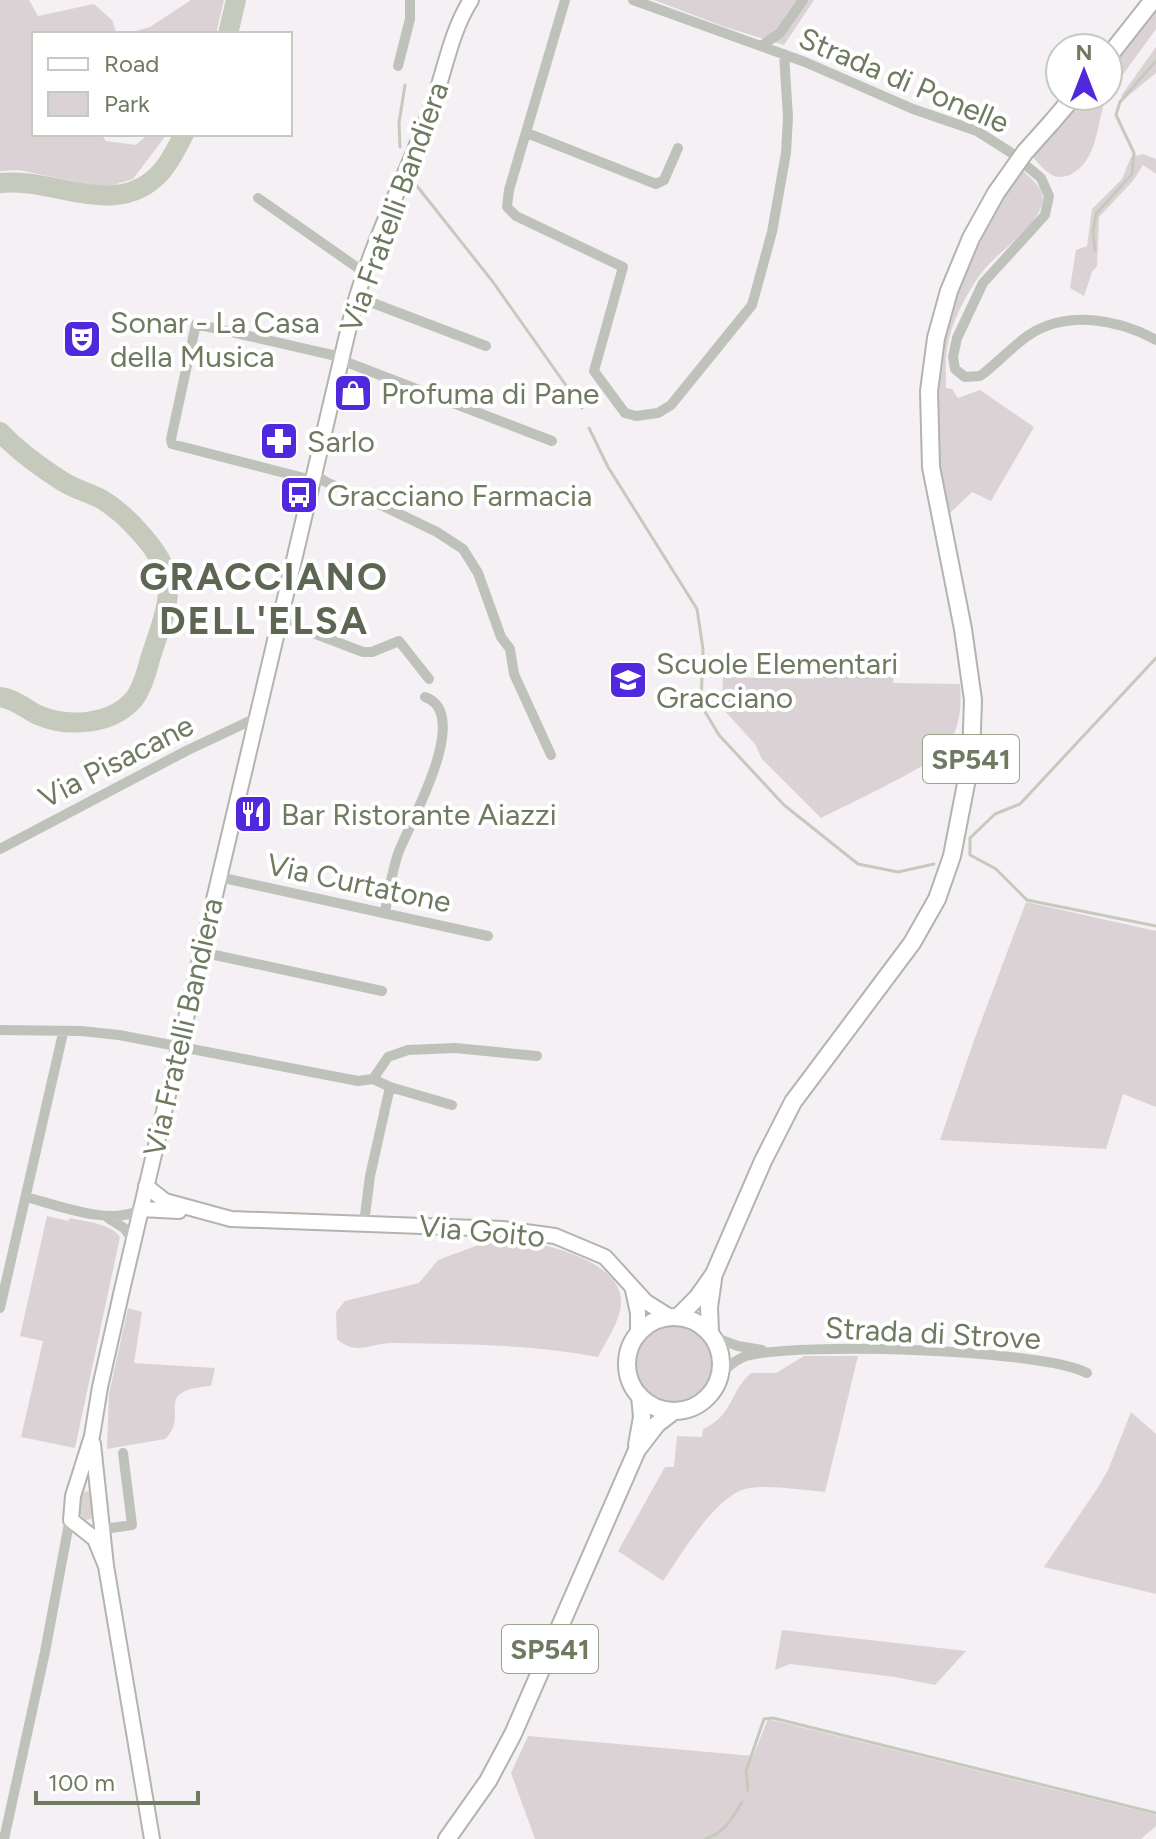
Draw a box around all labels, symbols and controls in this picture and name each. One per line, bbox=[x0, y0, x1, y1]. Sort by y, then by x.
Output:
street label: Strada di Ponelle bbox=[793, 19, 1015, 141]
legend bbox=[32, 32, 292, 136]
north arrow bbox=[1044, 32, 1124, 112]
text: N bbox=[1075, 39, 1093, 66]
text: Road bbox=[104, 49, 159, 78]
street label: Via Fratelli Bandiera bbox=[331, 77, 457, 337]
text: Park bbox=[104, 89, 150, 118]
place label: Sonar - La Casa della Musica bbox=[110, 304, 320, 375]
theatre icon: Sonar - La Casa della Musica bbox=[61, 318, 103, 360]
shop icon: Profuma di Pane bbox=[332, 372, 374, 414]
place label: Profuma di Pane bbox=[381, 375, 599, 412]
pharmacy icon: Sarlo bbox=[258, 420, 300, 462]
place label: Sarlo bbox=[307, 423, 375, 460]
bus stop icon: Gracciano Farmacia bbox=[278, 474, 320, 516]
place label: Gracciano Farmacia bbox=[327, 477, 592, 514]
district label: GRACCIANO DELL'ELSA bbox=[139, 554, 389, 644]
place label: Scuole Elementari Gracciano bbox=[656, 645, 898, 716]
school or university icon: Scuole Elementari Gracciano bbox=[607, 659, 649, 701]
street label: Via Pisacane bbox=[32, 706, 200, 816]
road number: SP541 bbox=[923, 735, 1019, 783]
restaurant icon: Bar Ristorante Aiazzi bbox=[232, 793, 274, 835]
place label: Bar Ristorante Aiazzi bbox=[281, 796, 557, 833]
street label: Via Curtatone bbox=[264, 845, 454, 921]
street label: Via Fratelli Bandiera bbox=[135, 894, 231, 1160]
street label: Via Goito bbox=[417, 1207, 547, 1255]
street label: Strada di Strove bbox=[824, 1309, 1042, 1357]
road number: SP541 bbox=[502, 1625, 598, 1673]
scale bar bbox=[36, 1755, 198, 1805]
text: 100 m bbox=[48, 1768, 115, 1797]

